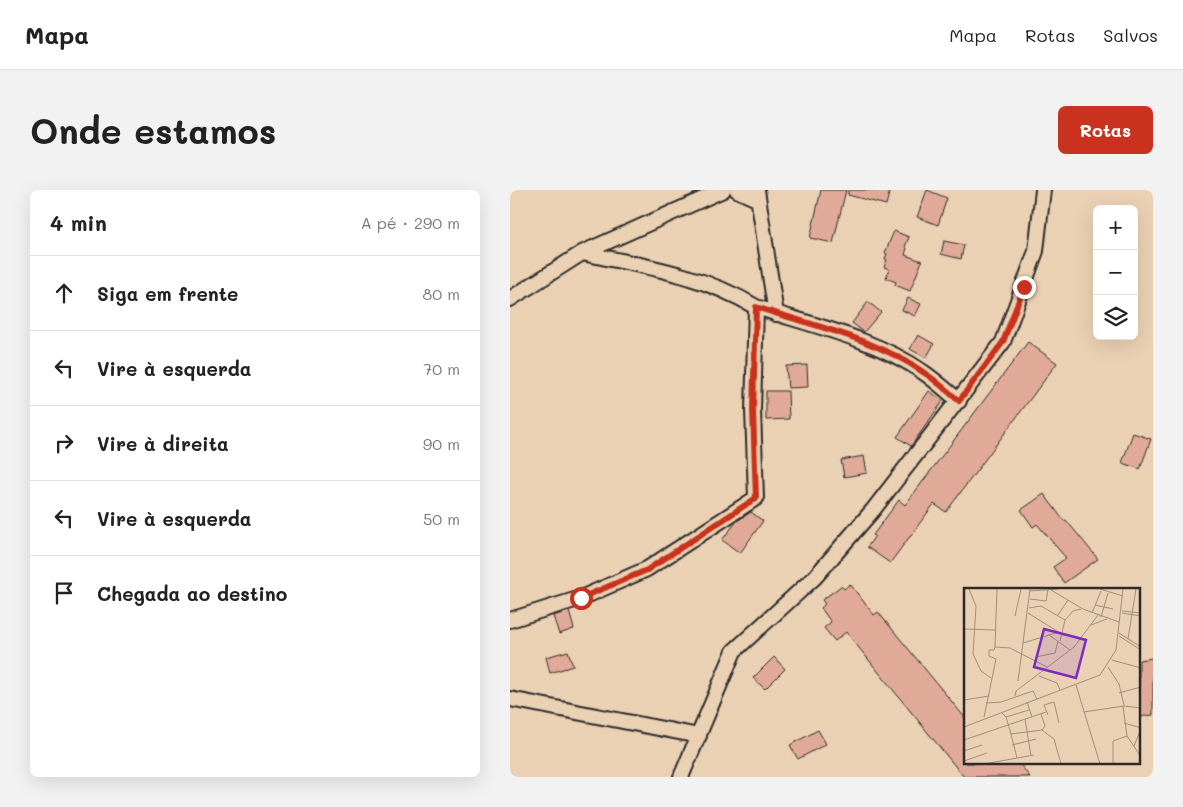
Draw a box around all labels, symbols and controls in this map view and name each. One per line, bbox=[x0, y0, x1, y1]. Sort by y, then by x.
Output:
text: Mapa bbox=[25, 19, 89, 50]
text: Mapa bbox=[949, 23, 997, 47]
text: Rotas bbox=[1025, 23, 1075, 47]
text: Salvos bbox=[1103, 23, 1158, 47]
button: Rotas bbox=[1058, 106, 1153, 154]
text: Onde estamos bbox=[30, 107, 276, 153]
map controls bbox=[1093, 205, 1138, 340]
button: + bbox=[1093, 205, 1138, 250]
text: 4 min bbox=[50, 209, 107, 236]
text: A pé · 290 m bbox=[361, 212, 460, 233]
button: − bbox=[1093, 250, 1138, 295]
route end bbox=[1013, 276, 1036, 299]
icon: ahead bbox=[50, 279, 78, 307]
text: Siga em frente bbox=[97, 281, 238, 306]
text: 80 m bbox=[423, 283, 460, 304]
button: layers bbox=[1093, 295, 1138, 340]
icon: left bbox=[50, 354, 78, 382]
text: Vire à esquerda bbox=[97, 356, 252, 381]
text: 70 m bbox=[423, 358, 460, 379]
icon: right bbox=[50, 429, 78, 457]
text: Vire à direita bbox=[97, 431, 229, 456]
text: 90 m bbox=[423, 433, 460, 454]
icon: left bbox=[50, 504, 78, 532]
text: Vire à esquerda bbox=[97, 506, 252, 531]
text: 50 m bbox=[423, 508, 460, 529]
icon: arrive bbox=[50, 579, 78, 607]
text: Chegada ao destino bbox=[97, 581, 287, 606]
route start bbox=[570, 587, 593, 610]
inset map bbox=[964, 588, 1140, 764]

